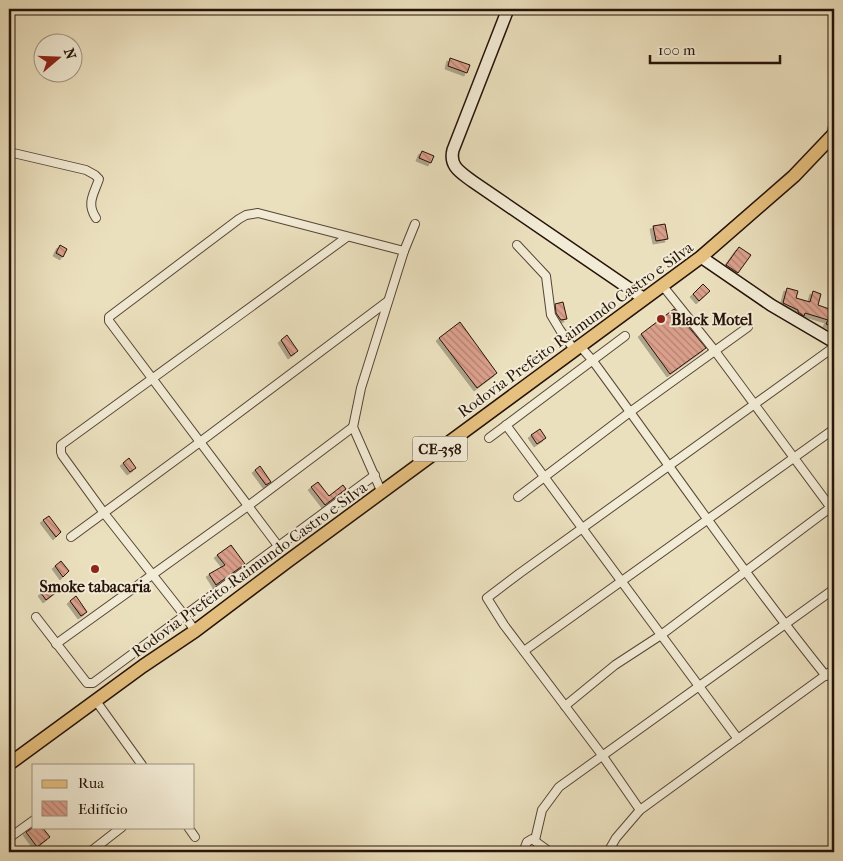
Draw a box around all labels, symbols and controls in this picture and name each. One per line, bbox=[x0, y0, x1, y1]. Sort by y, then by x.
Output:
north arrow bbox=[32, 32, 82, 82]
scale bar bbox=[650, 32, 780, 64]
text: 100 m bbox=[658, 41, 696, 59]
text: N bbox=[60, 46, 80, 62]
street label: Rodovia Prefeito Raimundo Castro e Silva bbox=[454, 237, 697, 421]
place label: Black Motel bbox=[671, 310, 753, 329]
marker: Black Motel bbox=[655, 313, 667, 325]
road number: CE-358 bbox=[412, 436, 468, 462]
street label: Rodovia Prefeito Raimundo Castro e Silva bbox=[128, 477, 371, 661]
marker: Smoke tabacaria bbox=[89, 563, 101, 575]
place label: Smoke tabacaria bbox=[39, 577, 151, 596]
legend bbox=[32, 764, 195, 828]
text: Rua bbox=[78, 774, 105, 792]
text: Edifício bbox=[78, 800, 128, 818]

